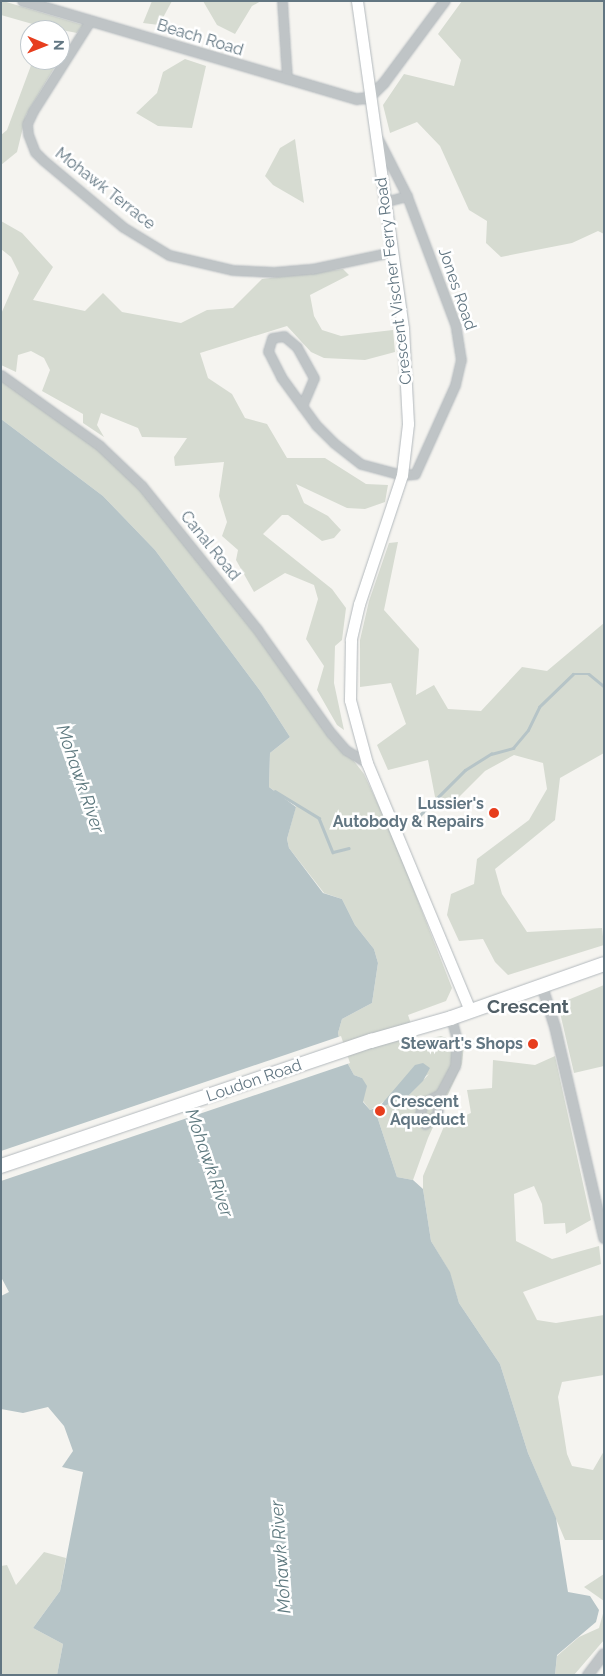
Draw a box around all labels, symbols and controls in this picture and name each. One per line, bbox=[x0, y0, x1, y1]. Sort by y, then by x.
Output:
street label: Beach Road bbox=[154, 16, 246, 60]
north arrow bbox=[20, 20, 70, 70]
text: N bbox=[51, 40, 67, 51]
street label: Mohawk Terrace bbox=[51, 144, 159, 234]
street label: Crescent Vischer Ferry Road bbox=[372, 176, 416, 386]
street label: Jones Road bbox=[434, 245, 480, 333]
street label: Canal Road bbox=[176, 507, 244, 585]
water label: Mohawk River bbox=[51, 722, 109, 836]
place label: Lussier's Autobody & Repairs bbox=[332, 794, 484, 832]
marker: Lussier's Autobody & Repairs bbox=[488, 807, 500, 819]
district label: Crescent bbox=[487, 996, 569, 1018]
place label: Stewart's Shops bbox=[401, 1034, 523, 1054]
marker: Stewart's Shops bbox=[527, 1038, 539, 1050]
street label: Loudon Road bbox=[204, 1056, 304, 1106]
place label: Crescent Aqueduct bbox=[390, 1092, 466, 1130]
marker: Crescent Aqueduct bbox=[374, 1105, 386, 1117]
water label: Mohawk River bbox=[180, 1106, 238, 1220]
water label: Mohawk River bbox=[266, 1500, 296, 1614]

